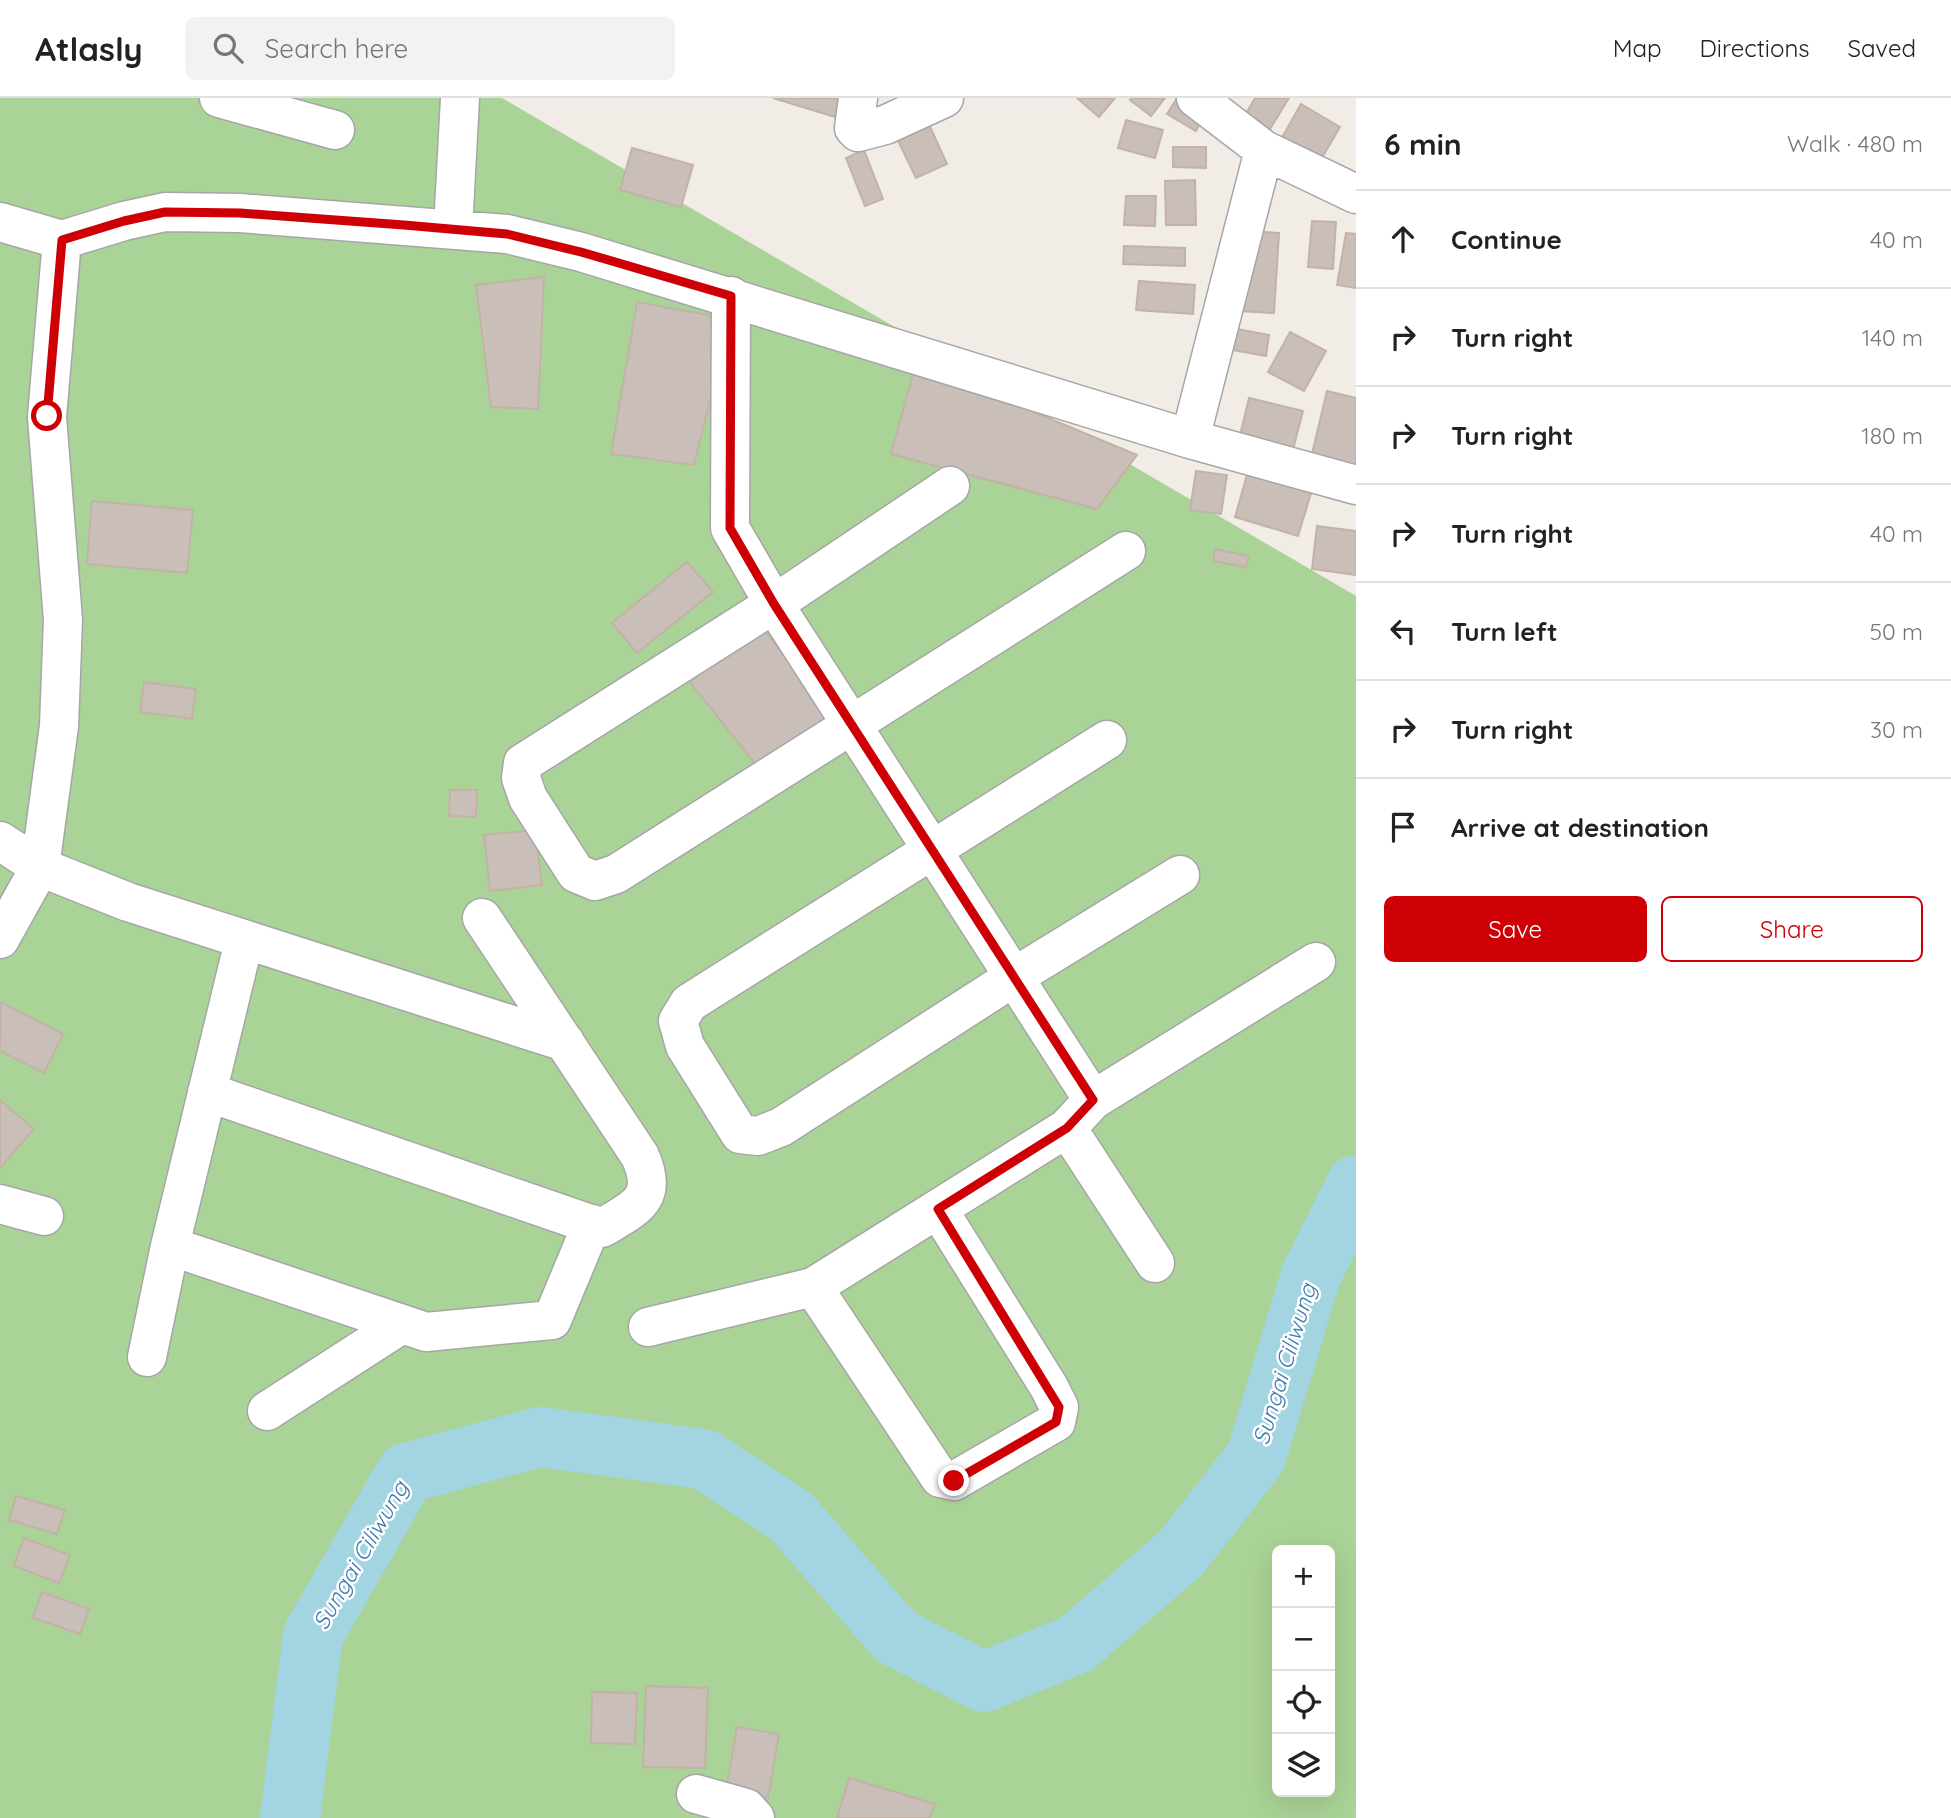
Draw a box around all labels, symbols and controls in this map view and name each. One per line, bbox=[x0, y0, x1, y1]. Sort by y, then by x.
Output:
search box bbox=[185, 17, 675, 80]
text: Atlasly bbox=[35, 28, 143, 69]
icon: search bbox=[209, 29, 247, 67]
text: Search here bbox=[265, 32, 408, 65]
text: Map bbox=[1613, 33, 1662, 63]
text: Directions bbox=[1700, 33, 1810, 63]
text: Saved bbox=[1848, 33, 1916, 63]
text: 6 min bbox=[1384, 125, 1462, 163]
text: Walk · 480 m bbox=[1787, 129, 1923, 158]
icon: ahead bbox=[1384, 220, 1422, 258]
text: Continue bbox=[1451, 223, 1562, 256]
text: 40 m bbox=[1870, 225, 1923, 254]
icon: right bbox=[1384, 318, 1422, 356]
text: Turn right bbox=[1451, 321, 1573, 354]
text: 140 m bbox=[1862, 323, 1923, 352]
route start bbox=[31, 400, 62, 431]
icon: right bbox=[1384, 416, 1422, 454]
text: Turn right bbox=[1451, 419, 1573, 452]
text: 180 m bbox=[1861, 421, 1923, 450]
icon: right bbox=[1384, 514, 1422, 552]
text: Turn right bbox=[1451, 517, 1573, 550]
text: 40 m bbox=[1870, 519, 1923, 548]
icon: left bbox=[1384, 612, 1422, 650]
text: Turn left bbox=[1451, 615, 1558, 648]
text: 50 m bbox=[1870, 617, 1923, 646]
icon: right bbox=[1384, 710, 1422, 748]
text: Turn right bbox=[1451, 713, 1573, 746]
text: 30 m bbox=[1870, 715, 1923, 744]
icon: arrive bbox=[1384, 808, 1422, 846]
text: Arrive at destination bbox=[1451, 811, 1709, 844]
button: Save bbox=[1384, 896, 1647, 962]
button: Share bbox=[1661, 896, 1923, 962]
water label: Sungai Ciliwung bbox=[1246, 1278, 1323, 1448]
route end bbox=[938, 1465, 969, 1496]
water label: Sungai Ciliwung bbox=[306, 1474, 415, 1635]
map controls bbox=[1272, 1545, 1335, 1797]
button: + bbox=[1272, 1545, 1335, 1608]
button: − bbox=[1272, 1608, 1335, 1671]
button: locate bbox=[1272, 1671, 1335, 1734]
button: layers bbox=[1272, 1734, 1335, 1797]

